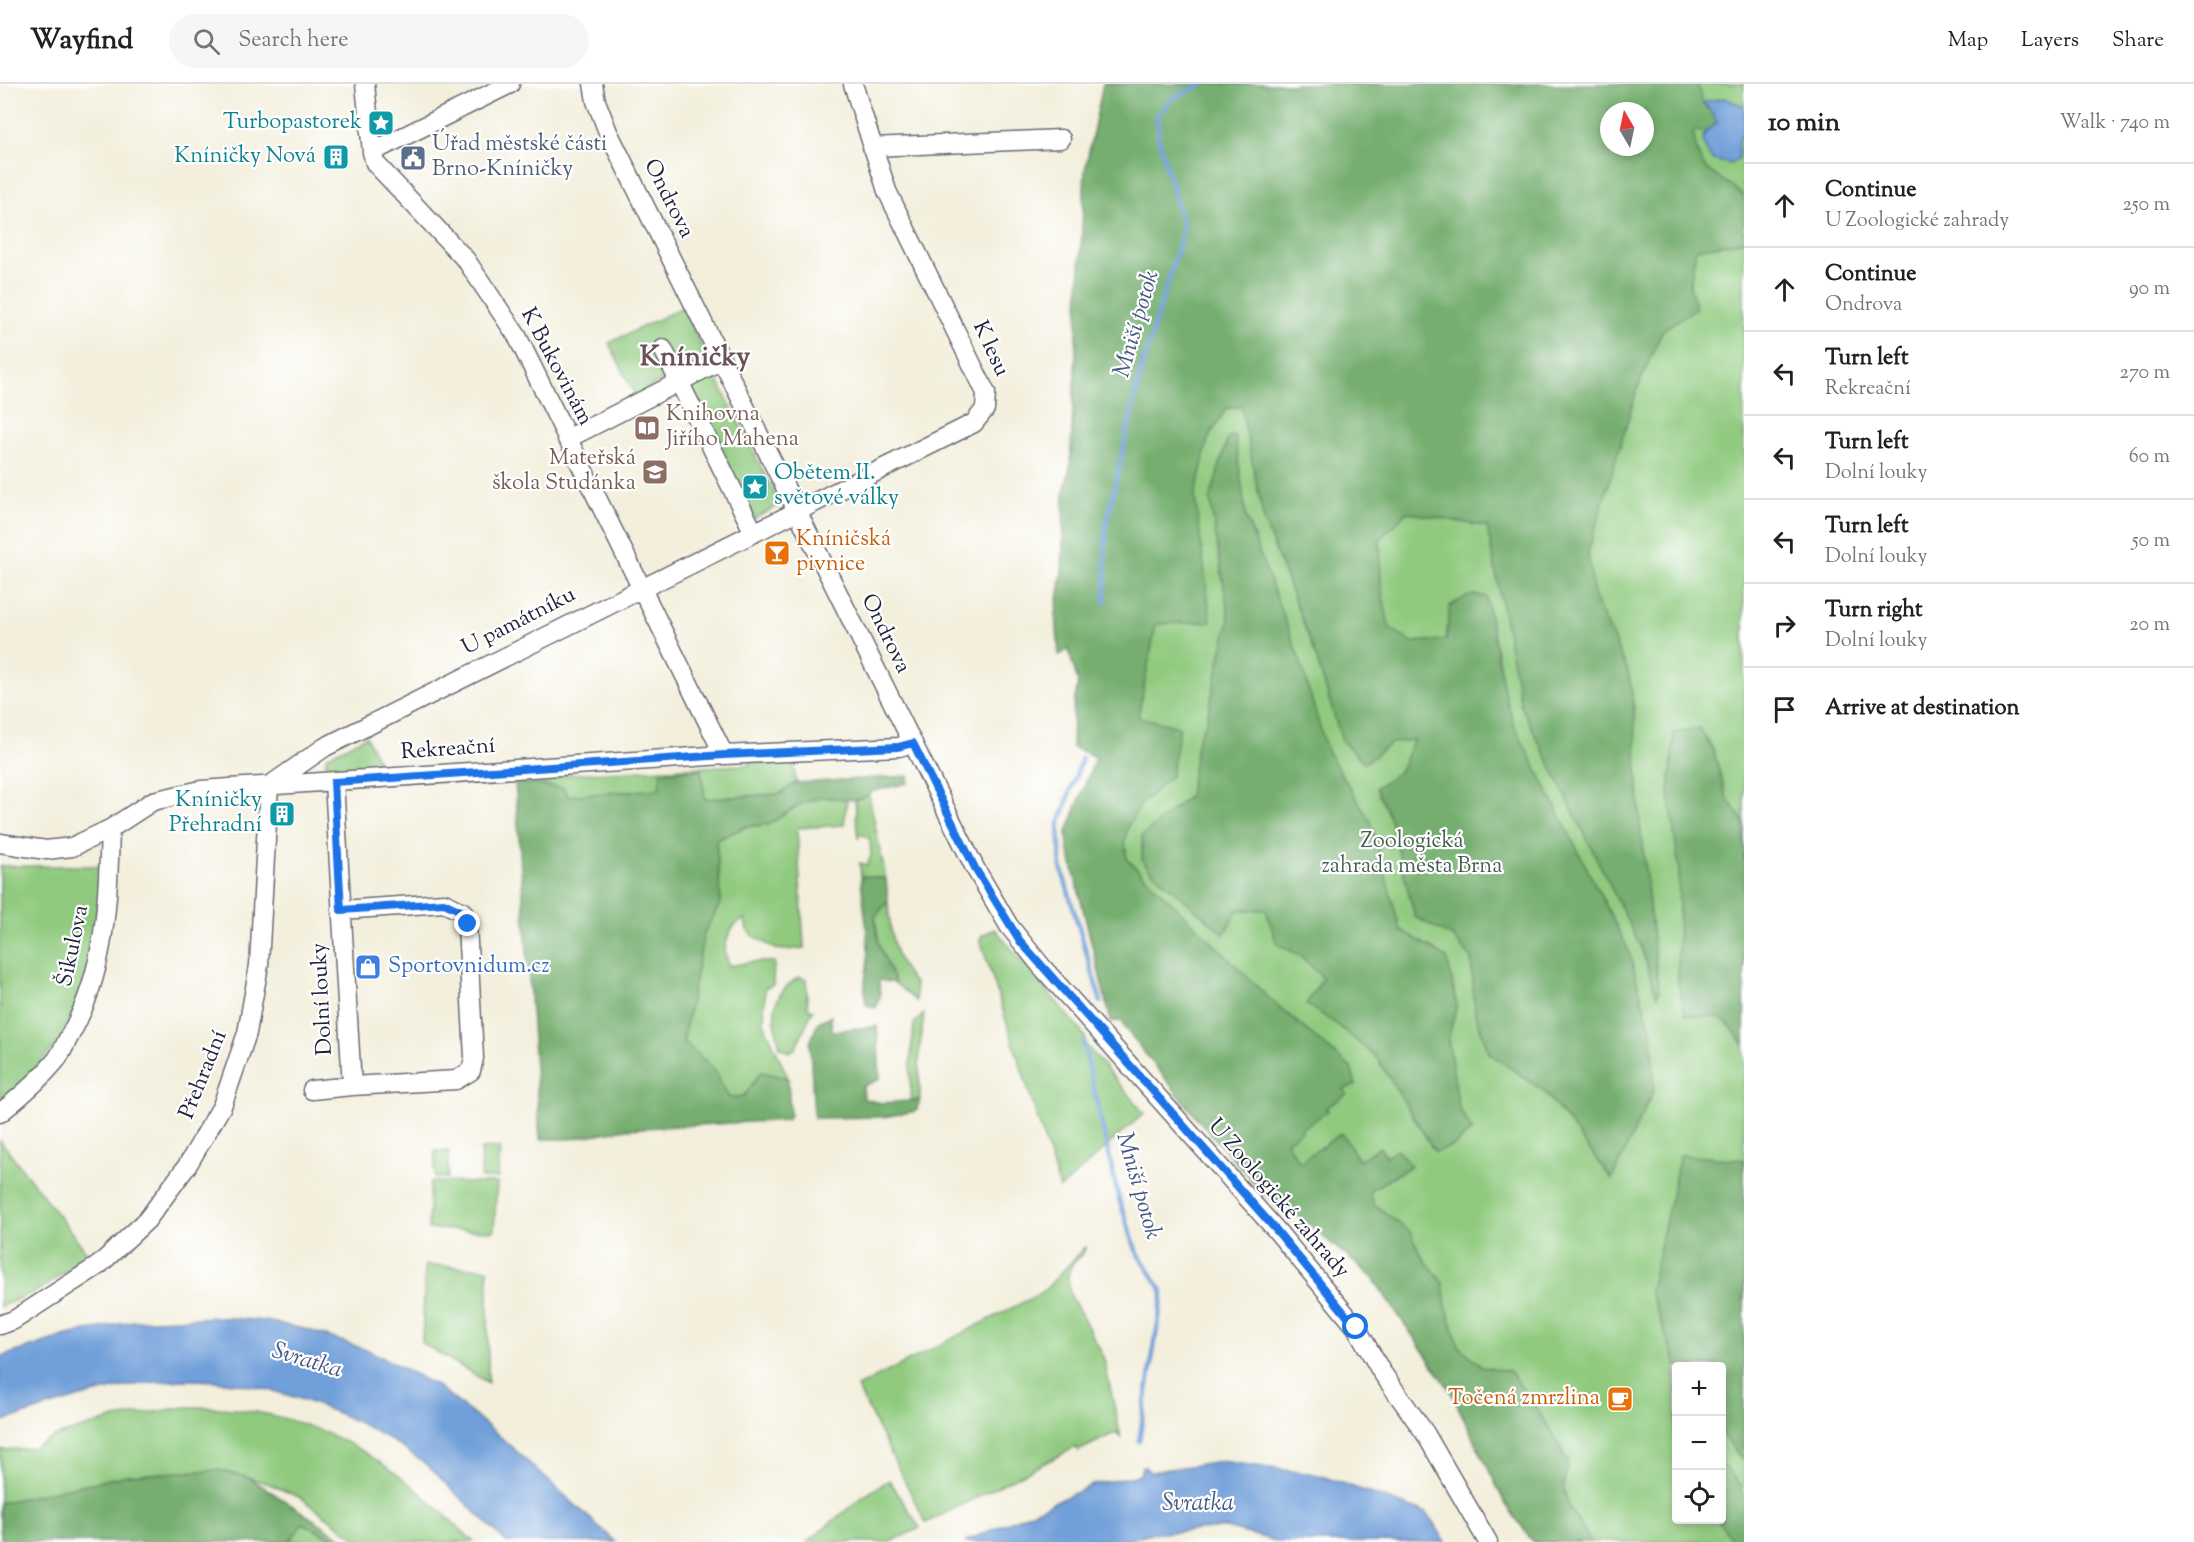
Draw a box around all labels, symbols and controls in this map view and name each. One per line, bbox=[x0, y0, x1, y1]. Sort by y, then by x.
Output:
search box bbox=[169, 14, 589, 68]
text: Wayfind bbox=[30, 21, 133, 61]
icon: search bbox=[190, 25, 223, 58]
text: Search here bbox=[238, 25, 349, 57]
text: Map bbox=[1948, 26, 1988, 56]
text: Layers bbox=[2021, 26, 2079, 56]
text: Share bbox=[2112, 26, 2164, 56]
north arrow bbox=[1600, 102, 1654, 156]
text: 10 min bbox=[1768, 105, 1840, 142]
place label: Turbopastorek bbox=[223, 107, 362, 139]
place icon: Turbopastorek bbox=[366, 108, 396, 138]
text: Walk · 740 m bbox=[2060, 109, 2170, 138]
place label: Úřad městské části Brno-Kníničky bbox=[432, 128, 607, 186]
place label: Kníničky Nová bbox=[174, 141, 316, 173]
building icon: Kníničky Nová bbox=[321, 142, 351, 172]
public building icon: Úřad městské části Brno-Kníničky bbox=[398, 143, 428, 173]
street label: Ondrova bbox=[634, 154, 702, 244]
text: Continue bbox=[1825, 175, 1916, 207]
icon: ahead bbox=[1768, 189, 1801, 222]
text: 250 m bbox=[2122, 191, 2170, 220]
text: U Zoologické zahrady bbox=[1825, 207, 2009, 236]
text: Continue bbox=[1825, 259, 1916, 291]
water label: Mniší potok bbox=[1106, 266, 1169, 382]
icon: ahead bbox=[1768, 273, 1801, 306]
text: 90 m bbox=[2129, 275, 2170, 304]
text: Ondrova bbox=[1825, 291, 1902, 320]
street label: K Bukovinám bbox=[512, 302, 600, 432]
street label: K lesu bbox=[963, 316, 1017, 382]
district label: Kníničky bbox=[640, 338, 750, 378]
text: Turn left bbox=[1825, 343, 1908, 375]
icon: left bbox=[1768, 357, 1801, 390]
text: 270 m bbox=[2120, 359, 2170, 388]
text: Rekreační bbox=[1825, 375, 1911, 404]
place label: Knihovna Jiřího Mahena bbox=[665, 399, 799, 456]
library icon: Knihovna Jiřího Mahena bbox=[632, 413, 662, 443]
text: Turn left bbox=[1825, 427, 1908, 459]
icon: left bbox=[1768, 441, 1801, 474]
place label: Mateřská škola Studánka bbox=[492, 443, 636, 500]
text: 60 m bbox=[2129, 443, 2170, 472]
school or university icon: Mateřská škola Studánka bbox=[640, 457, 670, 487]
place label: Obětem II. světové války bbox=[774, 458, 899, 515]
text: Dolní louky bbox=[1825, 459, 1927, 488]
place icon: Obětem II. světové války bbox=[740, 472, 770, 502]
text: Turn left bbox=[1825, 511, 1908, 543]
place label: Kníničská pivnice bbox=[796, 524, 891, 581]
icon: left bbox=[1768, 525, 1801, 558]
text: 50 m bbox=[2132, 527, 2170, 556]
bar icon: Kníničská pivnice bbox=[762, 538, 792, 568]
text: Dolní louky bbox=[1825, 543, 1927, 572]
street label: U památníku bbox=[456, 579, 582, 664]
street label: Ondrova bbox=[852, 589, 918, 679]
text: Turn right bbox=[1825, 595, 1922, 627]
icon: right bbox=[1768, 609, 1801, 642]
text: 20 m bbox=[2129, 611, 2170, 640]
text: Dolní louky bbox=[1825, 627, 1927, 656]
icon: arrive bbox=[1768, 693, 1801, 726]
text: Arrive at destination bbox=[1825, 693, 2020, 725]
street label: Rekreační bbox=[400, 731, 496, 769]
place label: Kníničky Přehradní bbox=[169, 785, 262, 842]
building icon: Kníničky Přehradní bbox=[267, 799, 297, 829]
park label: Zoologická zahrada města Brna bbox=[1322, 826, 1502, 883]
street label: Šikulova bbox=[49, 902, 98, 990]
route end bbox=[454, 910, 480, 936]
street label: Dolní louky bbox=[304, 942, 342, 1056]
place label: Sportovnidum.cz bbox=[388, 951, 549, 983]
shop icon: Sportovnidum.cz bbox=[353, 952, 383, 982]
street label: Přehradní bbox=[172, 1026, 236, 1124]
street label: U Zoologické zahrady bbox=[1199, 1112, 1357, 1286]
water label: Mniší potok bbox=[1107, 1128, 1170, 1244]
route start bbox=[1342, 1313, 1368, 1339]
water label: Svratka bbox=[268, 1334, 346, 1388]
map controls bbox=[1672, 1362, 1726, 1524]
button: + bbox=[1672, 1362, 1726, 1416]
place label: Točená zmrzlina bbox=[1448, 1383, 1600, 1415]
cafe icon: Točená zmrzlina bbox=[1605, 1384, 1635, 1414]
button: − bbox=[1672, 1416, 1726, 1470]
button: locate bbox=[1672, 1470, 1726, 1524]
water label: Svratka bbox=[1162, 1487, 1234, 1521]

